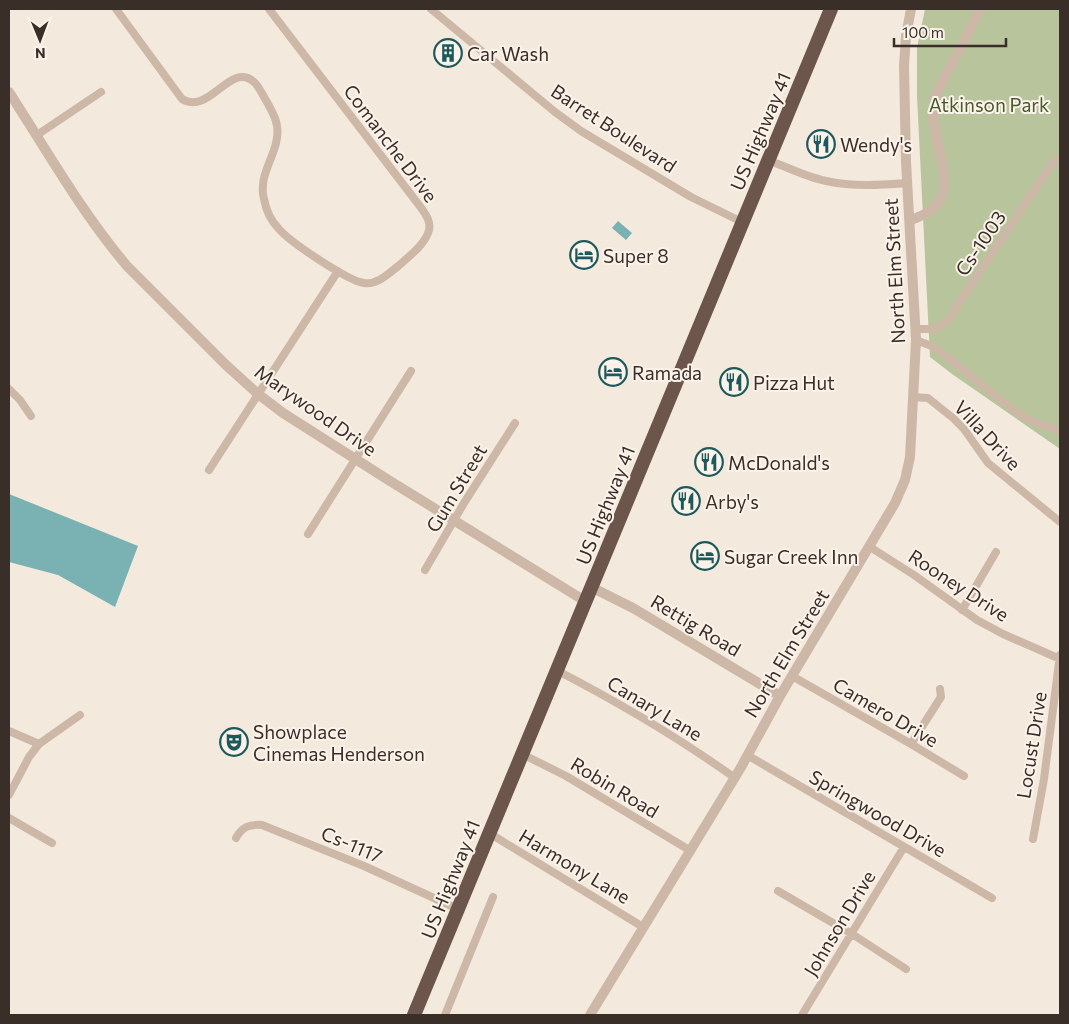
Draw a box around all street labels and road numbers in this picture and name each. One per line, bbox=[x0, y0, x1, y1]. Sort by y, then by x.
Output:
street label: US Highway 41 bbox=[725, 69, 795, 193]
street label: Barret Boulevard bbox=[547, 79, 681, 177]
street label: Comanche Drive bbox=[339, 80, 443, 206]
street label: North Elm Street bbox=[879, 197, 909, 344]
street label: Cs-1003 bbox=[950, 206, 1010, 280]
street label: Marywood Drive bbox=[251, 359, 381, 461]
street label: Villa Drive bbox=[950, 395, 1026, 475]
street label: Gum Street bbox=[421, 440, 491, 536]
street label: US Highway 41 bbox=[571, 442, 639, 568]
street label: Rooney Drive bbox=[905, 544, 1013, 626]
street label: North Elm Street bbox=[739, 584, 833, 721]
street label: Rettig Road bbox=[647, 589, 745, 661]
street label: Canary Lane bbox=[603, 671, 707, 745]
street label: Camero Drive bbox=[829, 673, 943, 751]
street label: Locust Drive bbox=[1011, 690, 1051, 800]
street label: Robin Road bbox=[567, 752, 663, 822]
street label: Springwood Drive bbox=[806, 765, 950, 861]
street label: US Highway 41 bbox=[416, 816, 484, 942]
street label: Cs-1117 bbox=[318, 821, 386, 867]
street label: Harmony Lane bbox=[515, 824, 635, 908]
street label: Johnson Drive bbox=[798, 866, 880, 980]

